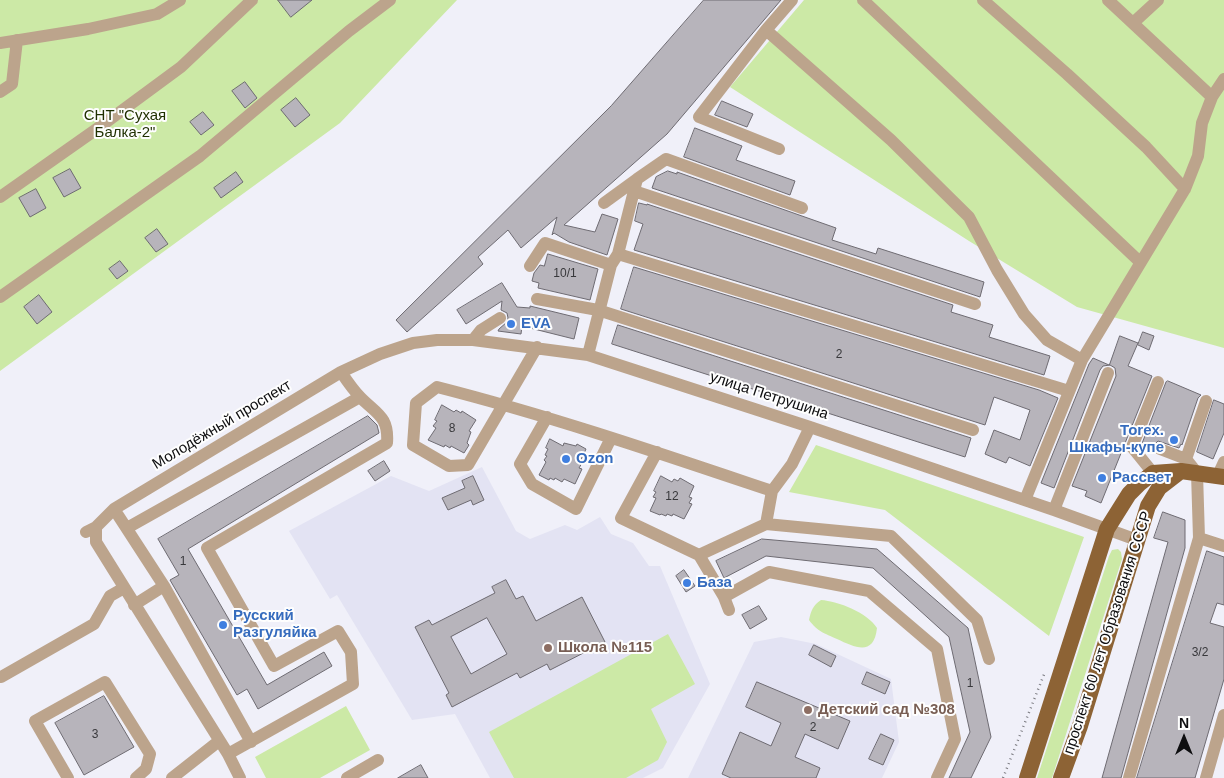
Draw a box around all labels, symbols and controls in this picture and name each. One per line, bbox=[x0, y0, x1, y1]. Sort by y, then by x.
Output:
park label: СНТ "Сухая Балка-2" bbox=[84, 107, 166, 142]
house number: 10/1 bbox=[553, 267, 577, 281]
place label: EVA bbox=[521, 315, 551, 333]
marker: EVA bbox=[505, 318, 517, 330]
house number: 2 bbox=[836, 348, 842, 362]
street label: улица Петрушина bbox=[707, 368, 831, 424]
street label: Молодёжный проспект bbox=[149, 376, 295, 474]
house number: 8 bbox=[449, 422, 455, 436]
place label: Torex. Шкафы-купе bbox=[1069, 422, 1164, 457]
marker: Torex. Шкафы-купе bbox=[1168, 434, 1180, 446]
place label: Ozon bbox=[576, 450, 613, 468]
marker: Ozon bbox=[560, 453, 572, 465]
place label: Рассвет bbox=[1112, 469, 1171, 487]
marker: Рассвет bbox=[1096, 472, 1108, 484]
house number: 12 bbox=[665, 490, 679, 504]
street label: проспект 60 лет Образования СССР bbox=[1060, 509, 1156, 757]
house number: 1 bbox=[180, 555, 186, 569]
place label: База bbox=[697, 574, 732, 592]
marker: База bbox=[681, 577, 693, 589]
place label: Русский Разгуляйка bbox=[233, 607, 317, 642]
marker: Русский Разгуляйка bbox=[217, 619, 229, 631]
place label: Школа №115 bbox=[558, 639, 652, 657]
marker: Школа №115 bbox=[542, 642, 554, 654]
house number: 3/2 bbox=[1192, 646, 1208, 660]
house number: 1 bbox=[967, 677, 973, 691]
place label: Детский сад №308 bbox=[818, 701, 955, 719]
marker: Детский сад №308 bbox=[802, 704, 814, 716]
north arrow bbox=[1159, 713, 1209, 763]
text: N bbox=[1179, 715, 1189, 731]
house number: 2 bbox=[810, 721, 816, 735]
house number: 3 bbox=[92, 728, 98, 742]

